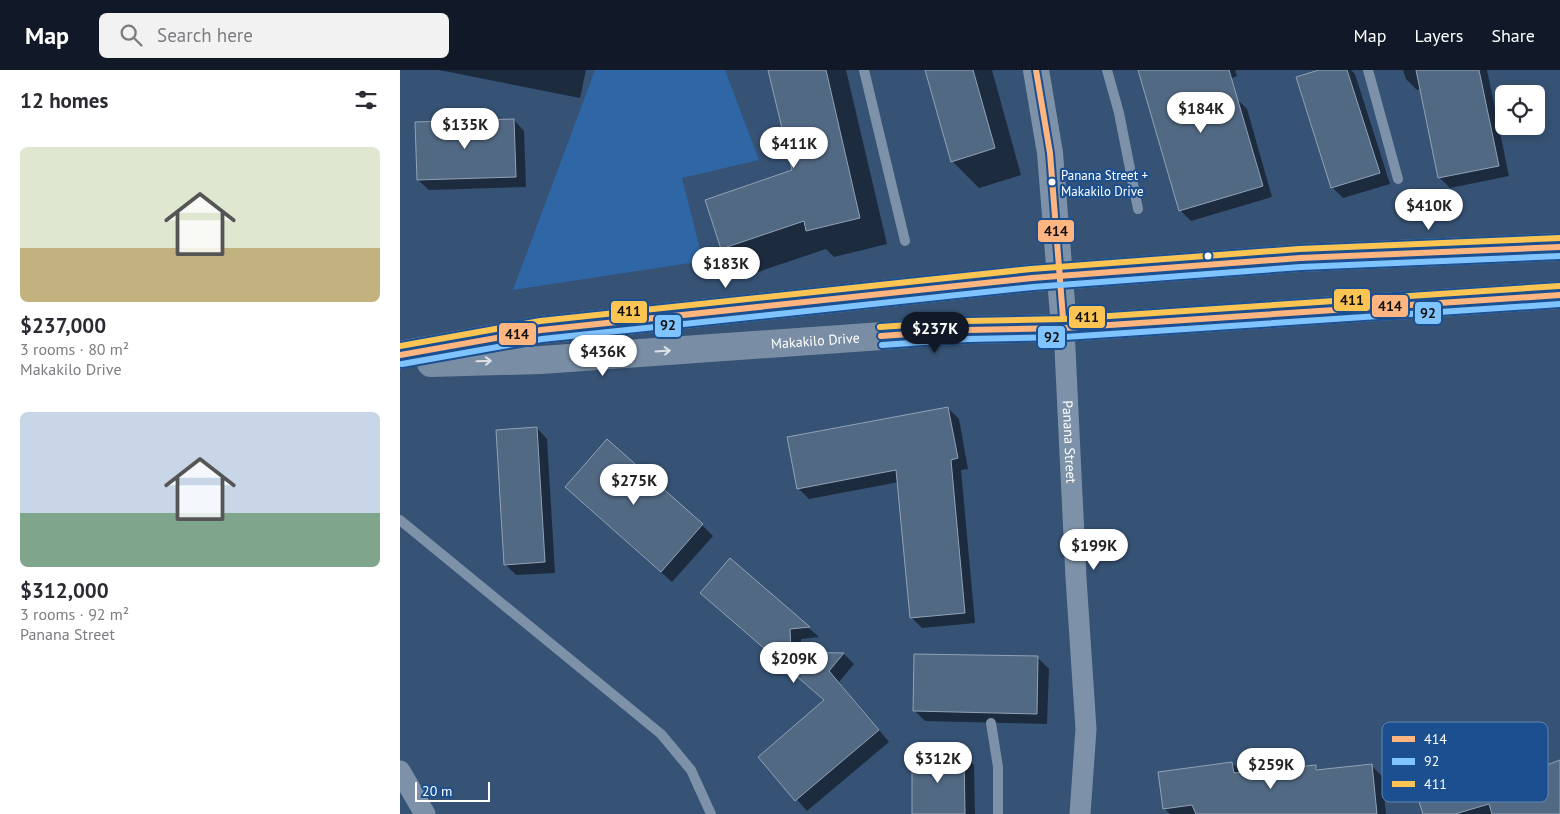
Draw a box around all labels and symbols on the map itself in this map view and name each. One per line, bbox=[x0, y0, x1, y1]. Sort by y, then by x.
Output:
pin: $184K bbox=[1166, 92, 1236, 134]
pin: $135K bbox=[430, 108, 500, 150]
pin: $411K bbox=[759, 126, 829, 169]
place label: Panana Street + Makakilo Drive bbox=[1061, 167, 1149, 200]
marker: Panana Street + Makakilo Drive bbox=[1047, 177, 1057, 187]
pin: $410K bbox=[1394, 189, 1464, 231]
line badge: 414 bbox=[1037, 219, 1075, 243]
text: 414 bbox=[1044, 222, 1068, 240]
pin: $183K bbox=[691, 246, 761, 289]
unlabelled marker bbox=[1203, 251, 1213, 261]
line badge: 411 bbox=[1333, 288, 1371, 312]
text: 411 bbox=[1340, 291, 1364, 309]
line badge: 414 bbox=[1371, 294, 1409, 318]
text: 414 bbox=[1378, 297, 1402, 315]
line badge: 411 bbox=[610, 300, 648, 324]
line badge: 92 bbox=[1414, 301, 1442, 325]
text: 411 bbox=[617, 302, 641, 320]
text: 92 bbox=[1420, 304, 1436, 322]
line badge: 411 bbox=[1068, 305, 1106, 329]
text: 411 bbox=[1075, 308, 1099, 326]
pin: $237K bbox=[900, 312, 970, 354]
line badge: 92 bbox=[654, 314, 682, 338]
text: 92 bbox=[660, 316, 676, 334]
line badge: 414 bbox=[498, 322, 537, 346]
text: 414 bbox=[505, 325, 529, 343]
line badge: 92 bbox=[1037, 325, 1066, 349]
text: 92 bbox=[1044, 328, 1060, 346]
street label: Makakilo Drive bbox=[770, 329, 860, 353]
pin: $436K bbox=[568, 334, 638, 377]
one-way arrow bbox=[655, 347, 671, 356]
one-way arrow bbox=[475, 357, 491, 366]
street label: Panana Street bbox=[1058, 400, 1080, 484]
pin: $275K bbox=[599, 464, 669, 506]
pin: $199K bbox=[1059, 528, 1129, 571]
pin: $209K bbox=[759, 642, 829, 684]
legend bbox=[1382, 722, 1548, 802]
text: 414 bbox=[1424, 730, 1447, 748]
pin: $312K bbox=[903, 742, 973, 784]
pin: $259K bbox=[1236, 748, 1306, 790]
text: 92 bbox=[1424, 752, 1439, 770]
text: 411 bbox=[1424, 775, 1447, 793]
scale bar bbox=[415, 779, 490, 802]

